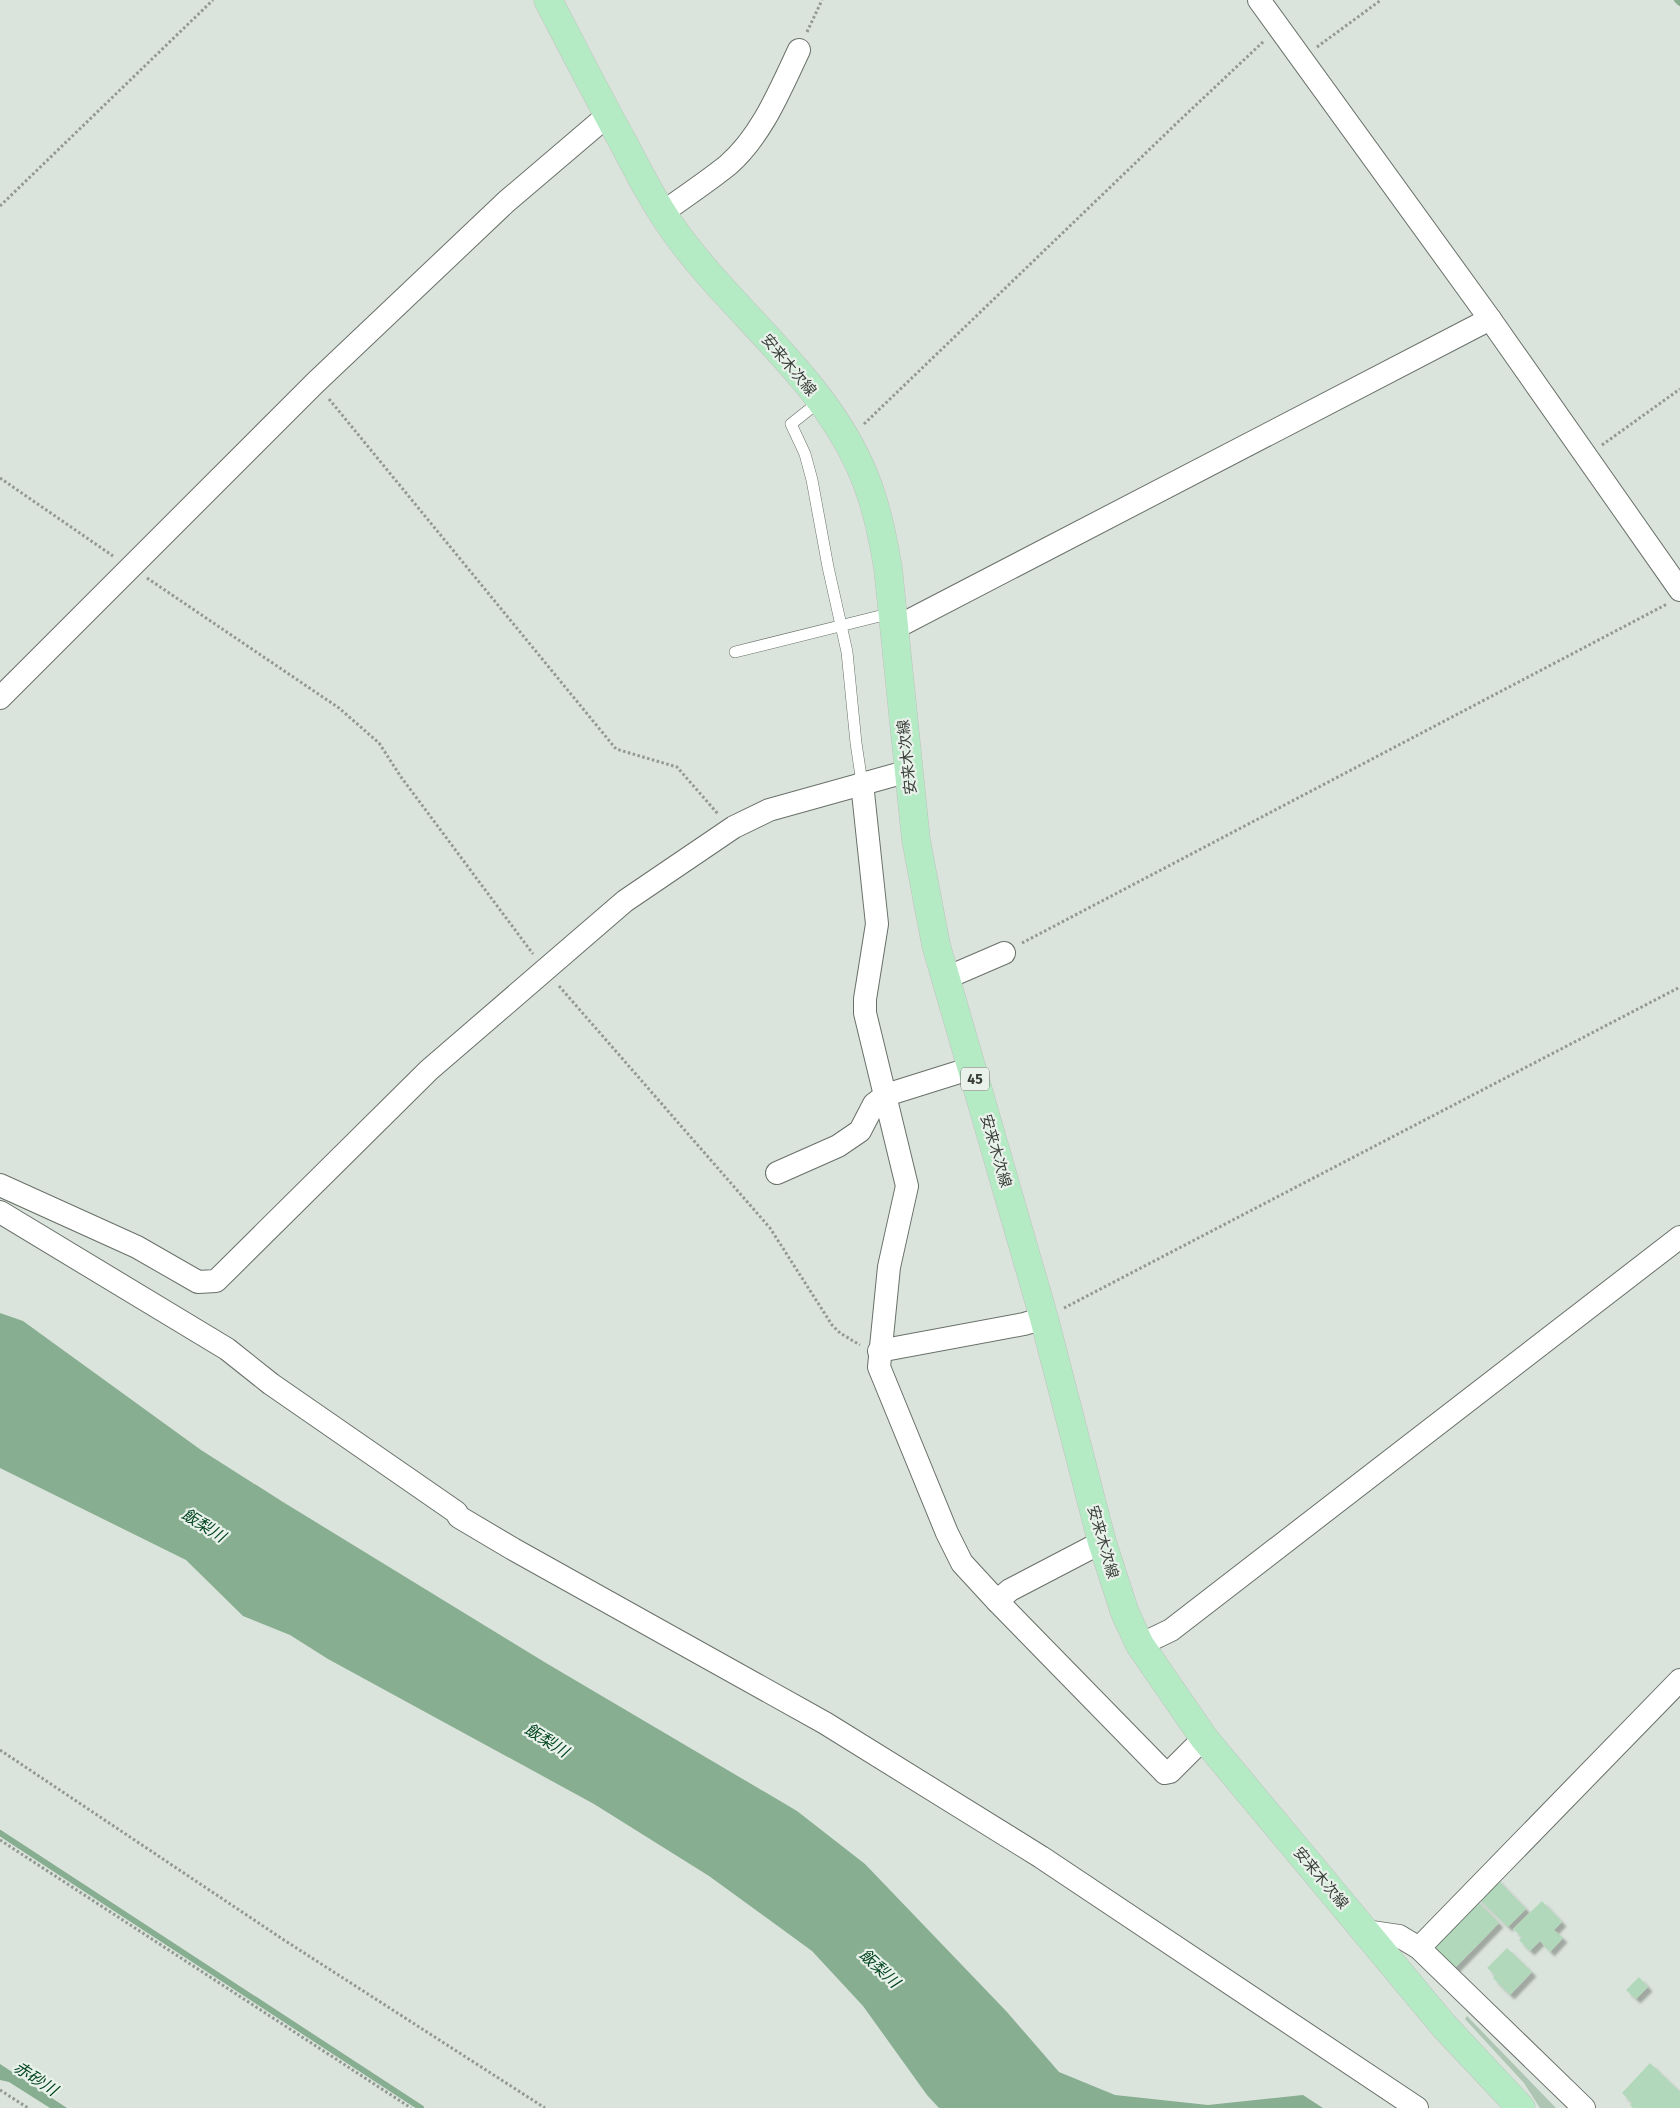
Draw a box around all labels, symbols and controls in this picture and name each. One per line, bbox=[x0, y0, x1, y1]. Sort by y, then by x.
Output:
street label: 安来木次線 bbox=[758, 330, 820, 400]
street label: 安来木次線 bbox=[894, 719, 920, 795]
road number: 45 bbox=[961, 1068, 989, 1090]
street label: 安来木次線 bbox=[977, 1112, 1015, 1190]
street label: 安来木次線 bbox=[1084, 1503, 1122, 1581]
water label: 飯梨川 bbox=[178, 1505, 231, 1547]
water label: 飯梨川 bbox=[521, 1720, 574, 1762]
street label: 安来木次線 bbox=[1290, 1843, 1352, 1913]
water label: 飯梨川 bbox=[856, 1945, 905, 1993]
water label: 赤砂川 bbox=[10, 2057, 63, 2101]

